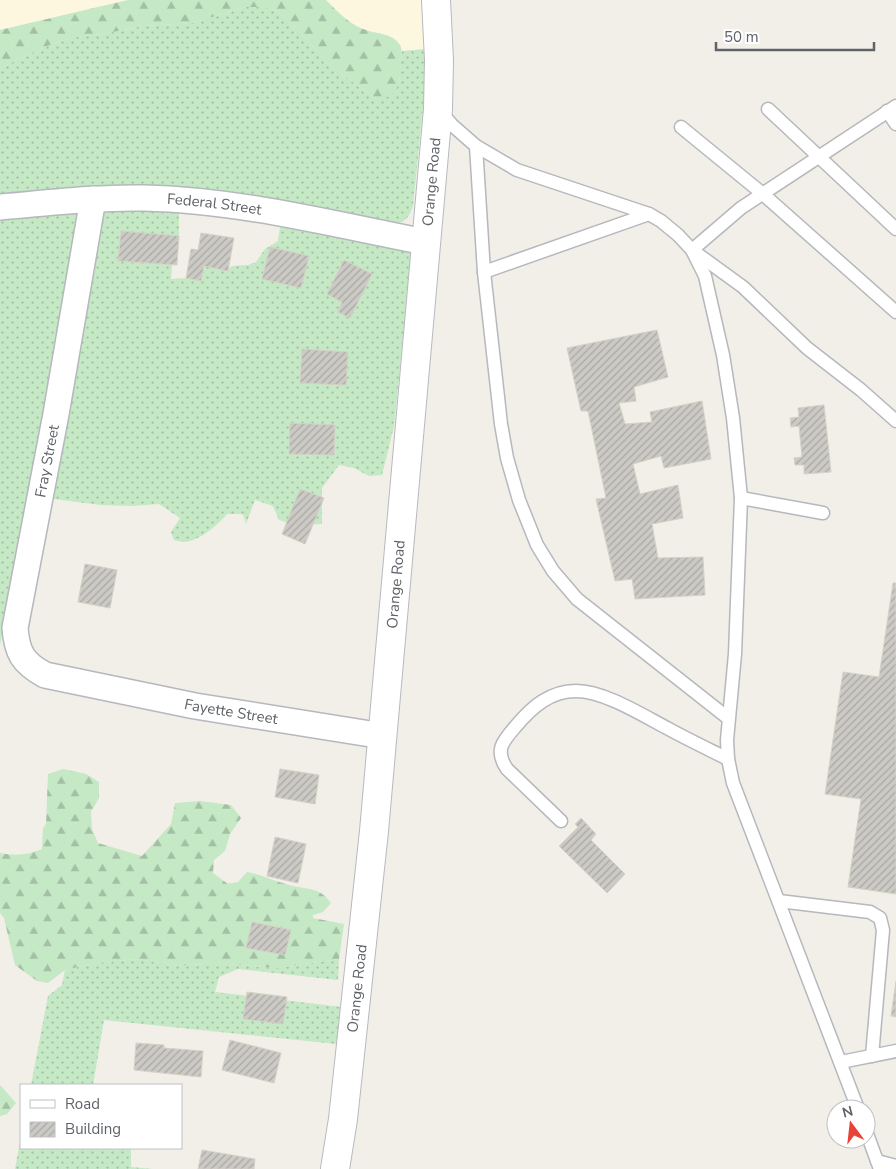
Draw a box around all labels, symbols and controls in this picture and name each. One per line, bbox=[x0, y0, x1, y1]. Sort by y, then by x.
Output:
scale bar bbox=[716, 20, 874, 52]
text: 50 m bbox=[724, 27, 759, 47]
street label: Orange Road bbox=[418, 137, 445, 227]
street label: Federal Street bbox=[166, 189, 264, 220]
street label: Fray Street bbox=[30, 422, 64, 499]
street label: Orange Road bbox=[382, 539, 410, 629]
street label: Fayette Street bbox=[183, 694, 280, 729]
street label: Orange Road bbox=[342, 943, 372, 1034]
legend bbox=[20, 1084, 182, 1149]
text: Road bbox=[65, 1094, 100, 1114]
north arrow bbox=[826, 1099, 876, 1149]
text: N bbox=[840, 1101, 855, 1122]
text: Building bbox=[65, 1119, 121, 1139]

